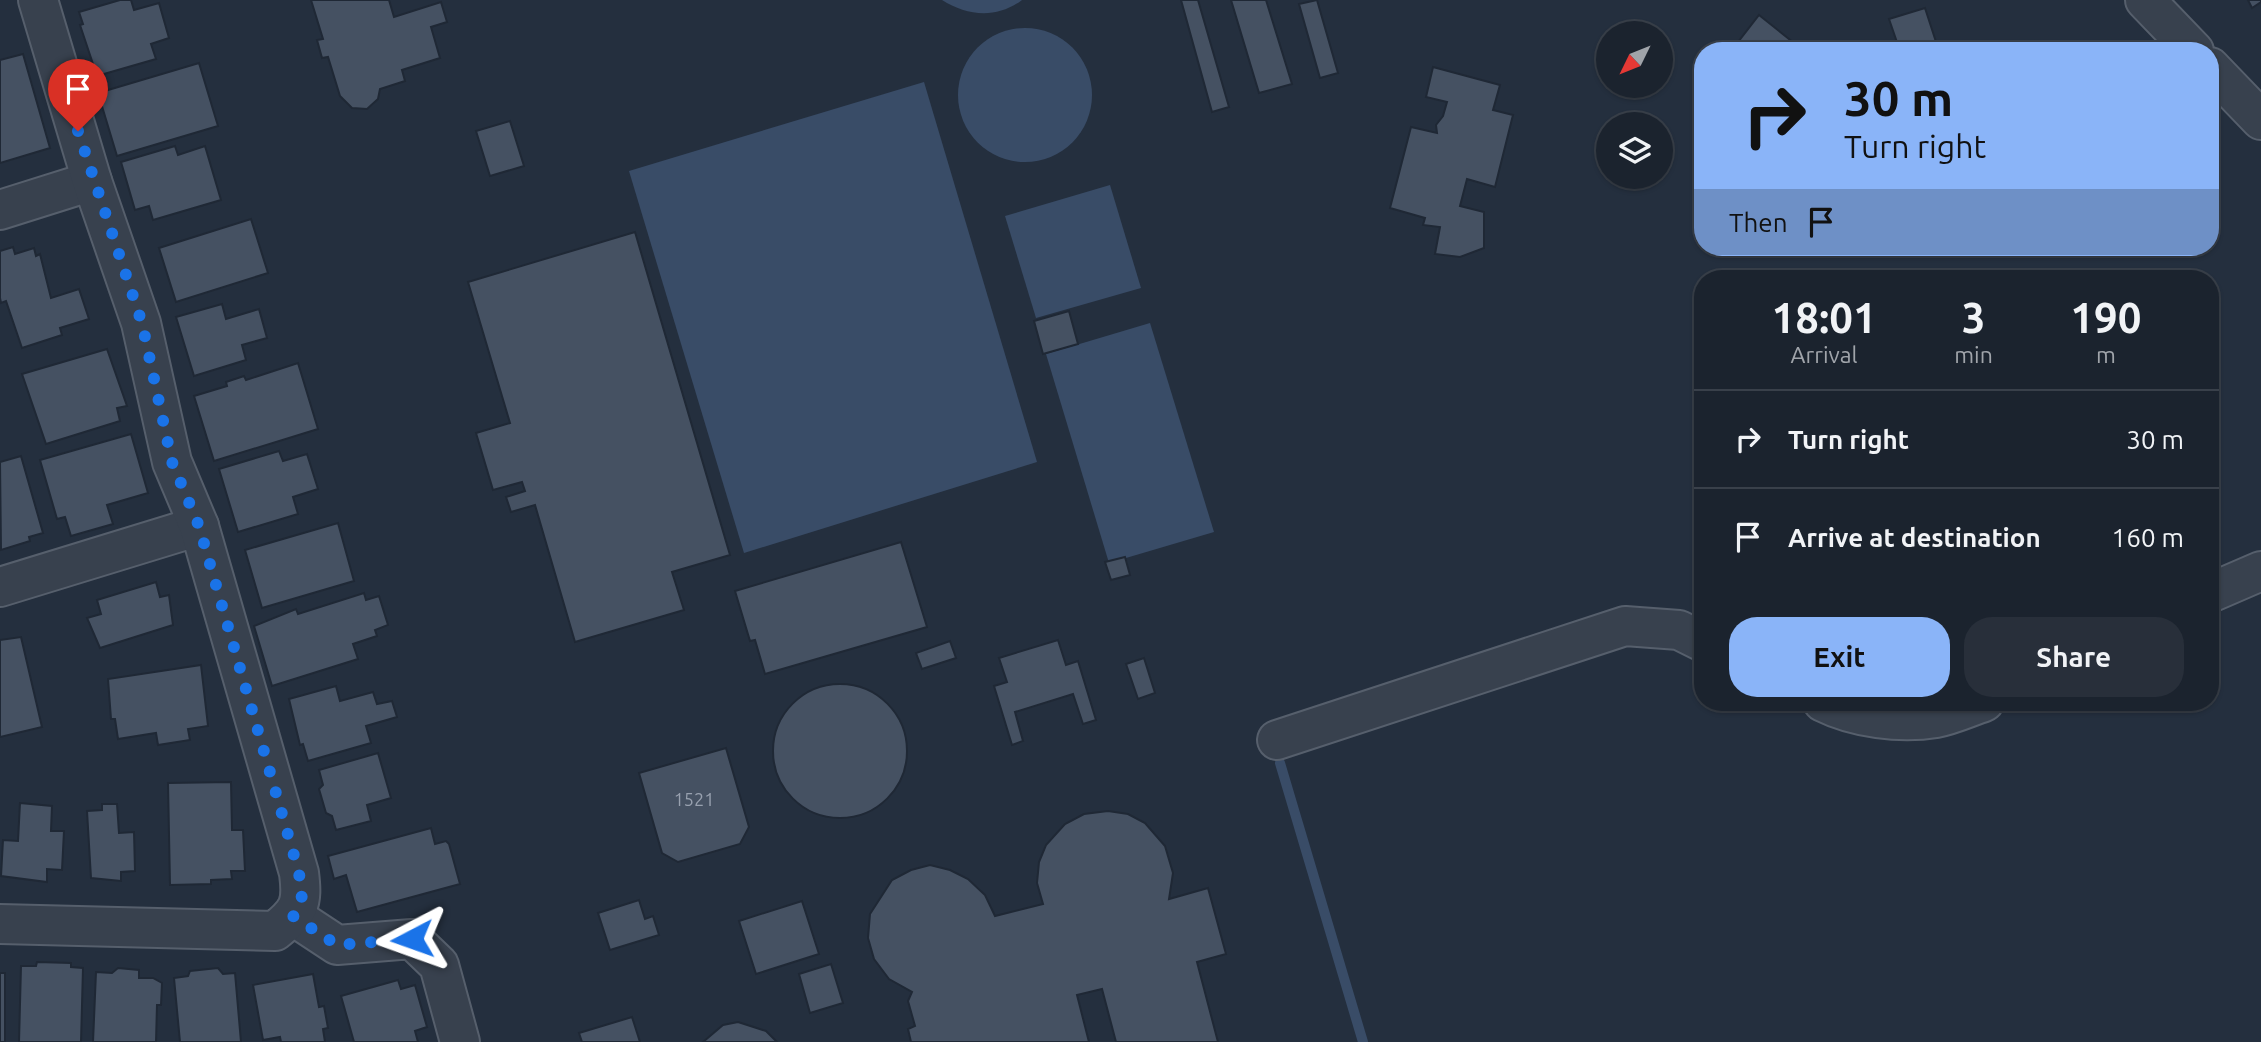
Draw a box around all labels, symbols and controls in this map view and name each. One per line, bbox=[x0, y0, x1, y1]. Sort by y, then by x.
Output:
north arrow bbox=[1596, 21, 1673, 98]
map controls bbox=[1596, 21, 1673, 189]
pin bbox=[48, 59, 108, 131]
icon: arrive bbox=[59, 70, 97, 108]
icon: right bbox=[1729, 70, 1820, 161]
text: 30 m bbox=[1844, 70, 1953, 125]
button: layers bbox=[1596, 112, 1673, 189]
text: Turn right bbox=[1844, 128, 1986, 164]
icon: arrive bbox=[1802, 203, 1840, 241]
text: Then bbox=[1729, 208, 1788, 237]
text: 18:01 bbox=[1772, 294, 1877, 341]
text: 3 bbox=[1962, 294, 1985, 341]
text: 190 bbox=[2070, 294, 2141, 341]
text: Arrival bbox=[1791, 342, 1858, 367]
text: min bbox=[1954, 342, 1993, 367]
text: m bbox=[2096, 342, 2116, 367]
icon: right bbox=[1729, 420, 1767, 458]
text: Turn right bbox=[1788, 425, 1909, 454]
text: 30 m bbox=[2126, 425, 2184, 454]
icon: arrive bbox=[1729, 518, 1767, 556]
text: Arrive at destination bbox=[1788, 523, 2041, 552]
text: 160 m bbox=[2112, 523, 2184, 552]
button: Exit bbox=[1729, 617, 1950, 697]
button: Share bbox=[1964, 617, 2184, 697]
house number: 1521 bbox=[674, 789, 714, 809]
position arrow bbox=[375, 902, 449, 976]

